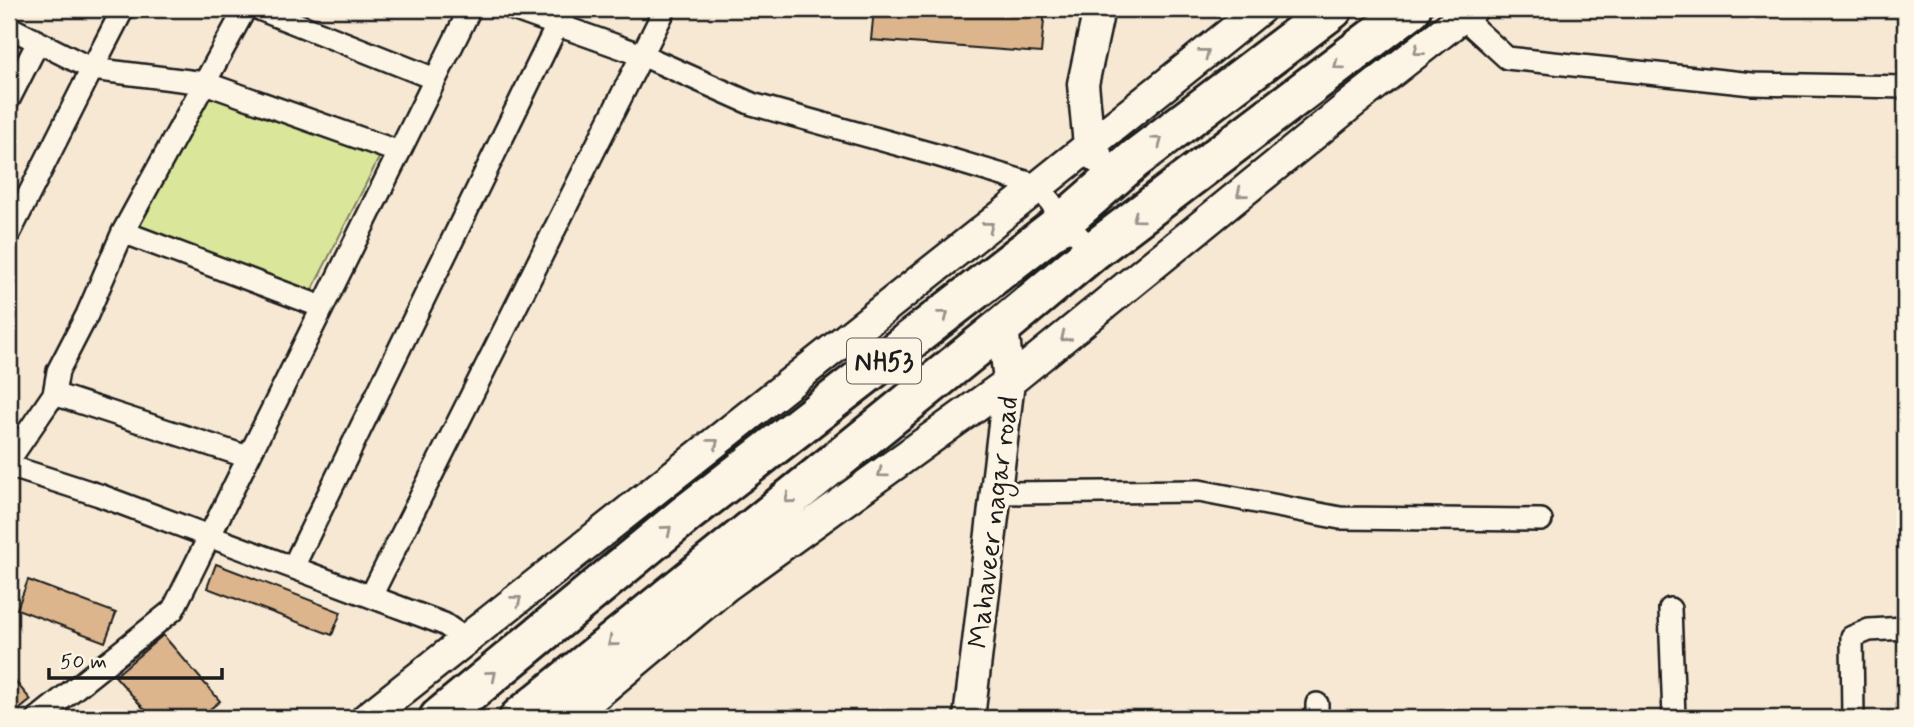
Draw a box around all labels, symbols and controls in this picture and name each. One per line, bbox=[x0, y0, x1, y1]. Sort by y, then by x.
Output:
one-way arrow bbox=[1414, 42, 1426, 55]
one-way arrow bbox=[1196, 49, 1209, 61]
one-way arrow bbox=[1333, 57, 1345, 69]
one-way arrow bbox=[1151, 137, 1163, 150]
one-way arrow bbox=[1236, 185, 1249, 197]
one-way arrow bbox=[1132, 209, 1145, 222]
one-way arrow bbox=[980, 222, 993, 234]
one-way arrow bbox=[936, 310, 948, 323]
one-way arrow bbox=[1060, 328, 1072, 341]
road number: NH53 bbox=[847, 338, 921, 384]
street label: Mahaveer nagar road bbox=[961, 394, 1030, 651]
one-way arrow bbox=[707, 439, 719, 452]
one-way arrow bbox=[878, 465, 890, 477]
one-way arrow bbox=[784, 491, 796, 504]
one-way arrow bbox=[659, 526, 672, 538]
one-way arrow bbox=[509, 595, 522, 608]
one-way arrow bbox=[607, 634, 619, 647]
scale bar bbox=[49, 636, 222, 680]
text: 50 m bbox=[60, 648, 107, 676]
one-way arrow bbox=[484, 671, 497, 683]

